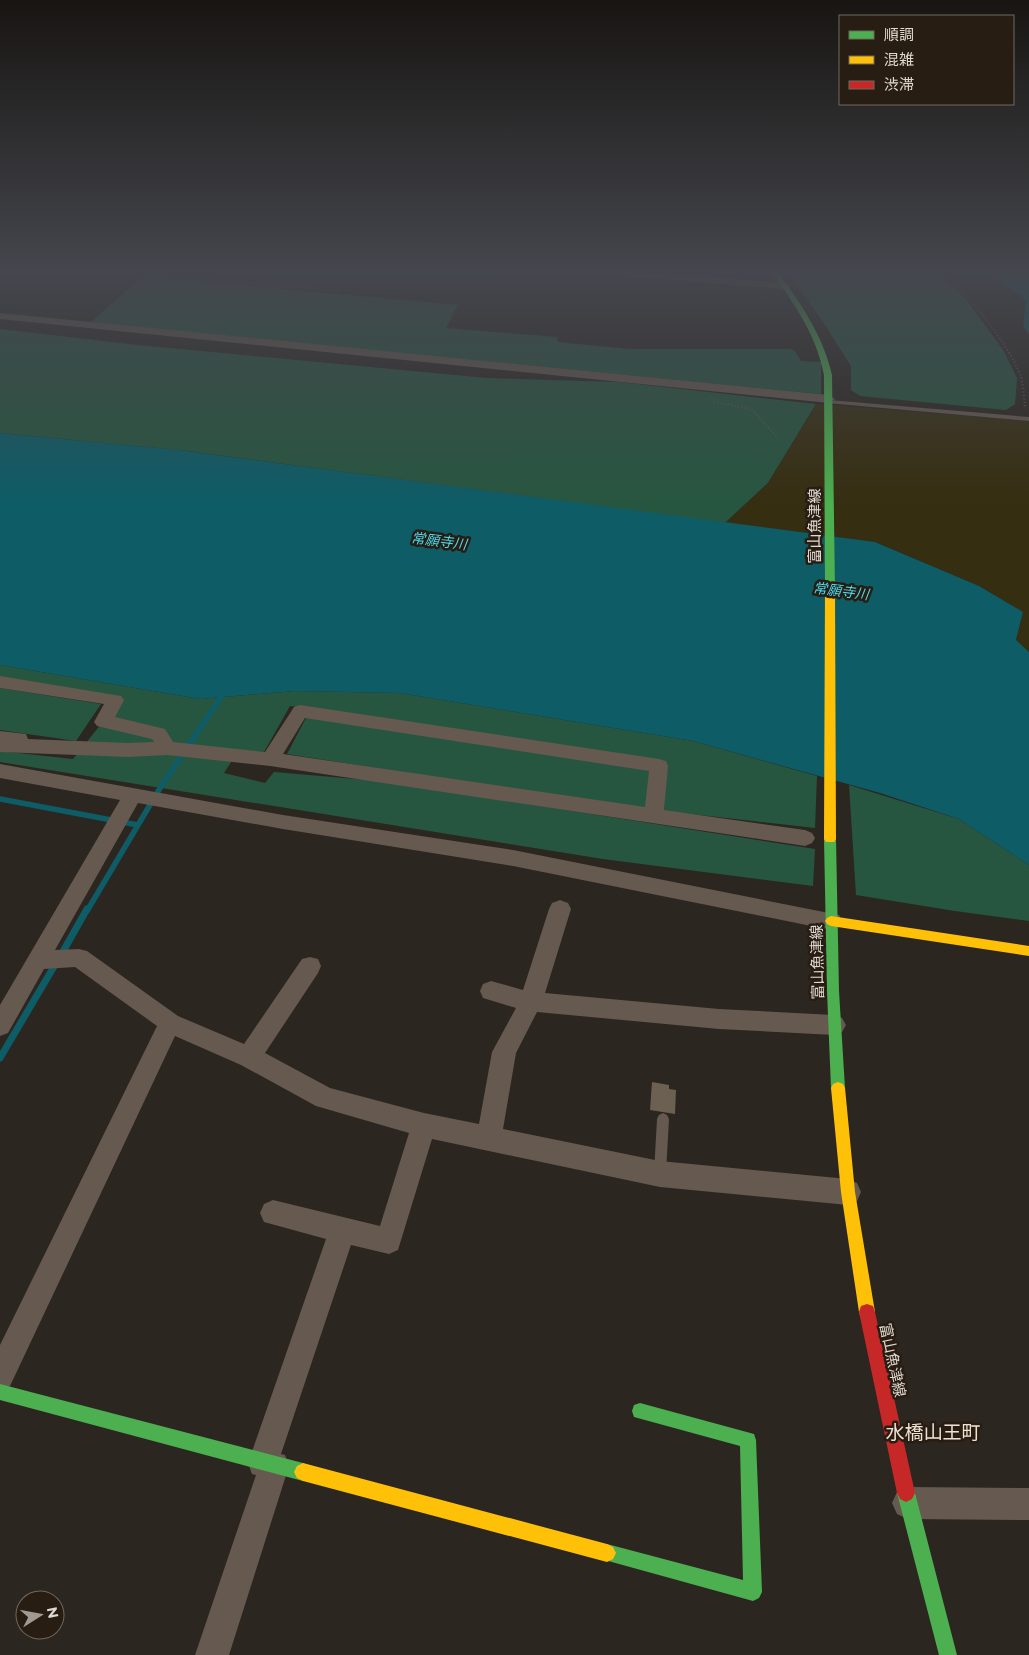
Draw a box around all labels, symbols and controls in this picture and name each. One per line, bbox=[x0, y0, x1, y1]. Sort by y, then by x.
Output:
legend bbox=[839, 15, 1014, 105]
text: 順調 bbox=[884, 25, 914, 44]
text: 混雑 bbox=[884, 50, 914, 69]
text: 渋滞 bbox=[884, 75, 914, 94]
street label: 富山魚津線 bbox=[805, 488, 824, 564]
water label: 常願寺川 bbox=[410, 529, 470, 554]
water label: 常願寺川 bbox=[812, 579, 872, 604]
street label: 富山魚津線 bbox=[807, 924, 827, 1000]
street label: 富山魚津線 bbox=[876, 1321, 910, 1399]
district label: 水橋山王町 bbox=[885, 1421, 981, 1444]
north arrow bbox=[15, 1590, 65, 1640]
text: N bbox=[43, 1605, 63, 1620]

